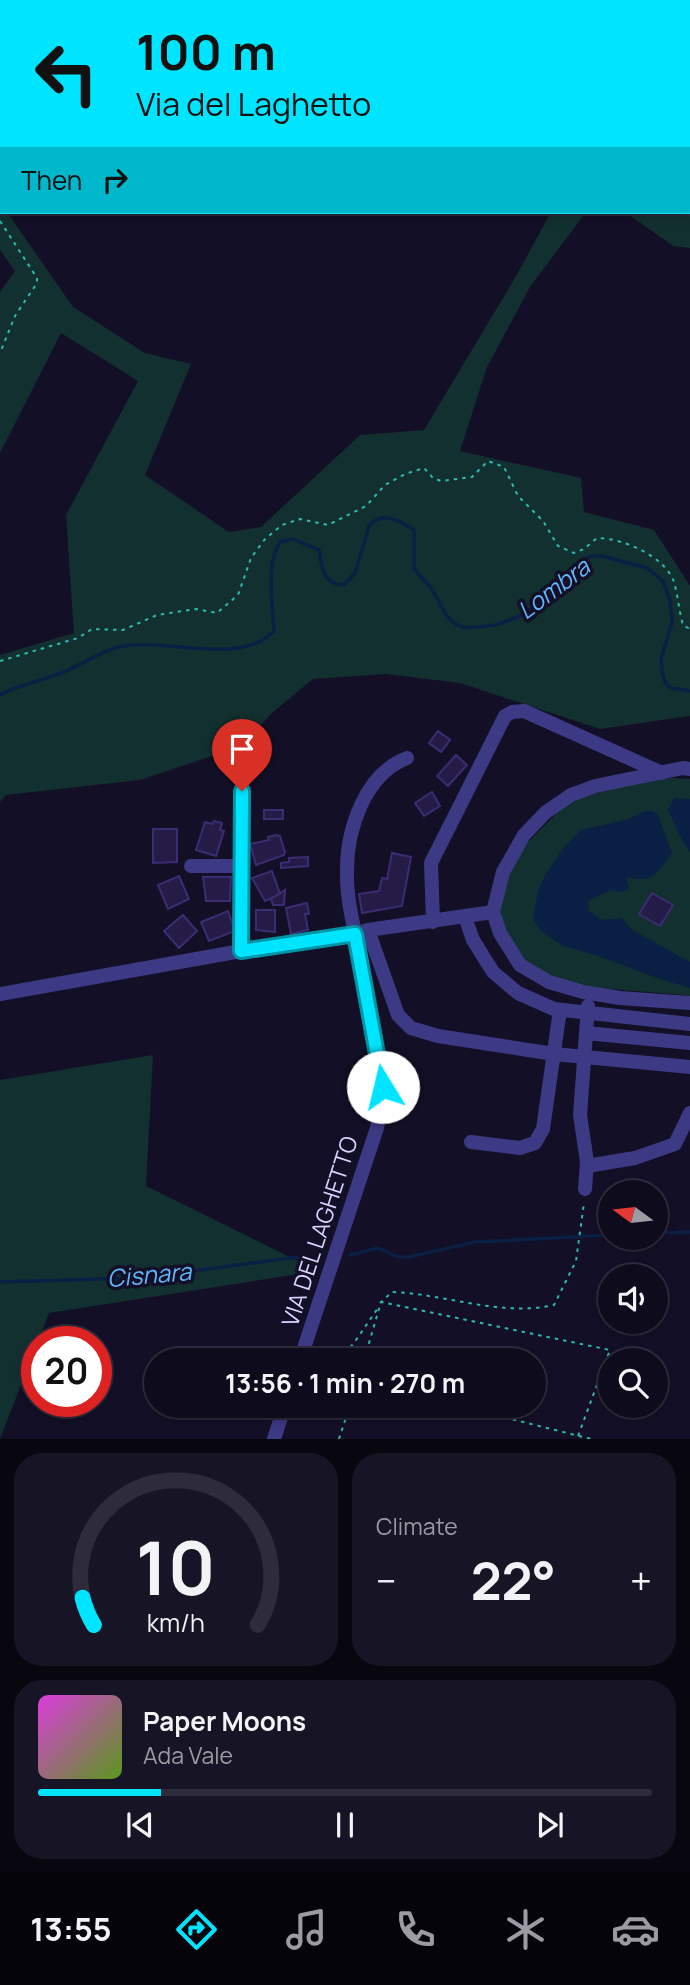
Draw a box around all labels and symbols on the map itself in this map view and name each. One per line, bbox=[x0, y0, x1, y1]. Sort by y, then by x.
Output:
water label: Lombra bbox=[510, 549, 597, 626]
pin bbox=[212, 719, 272, 791]
position arrow bbox=[346, 1050, 420, 1124]
street label: VIA DEL LAGHETTO bbox=[273, 1132, 365, 1330]
north arrow bbox=[598, 1180, 668, 1250]
water label: Cisnara bbox=[105, 1254, 194, 1294]
speed limit sign: 20 bbox=[21, 1326, 112, 1417]

